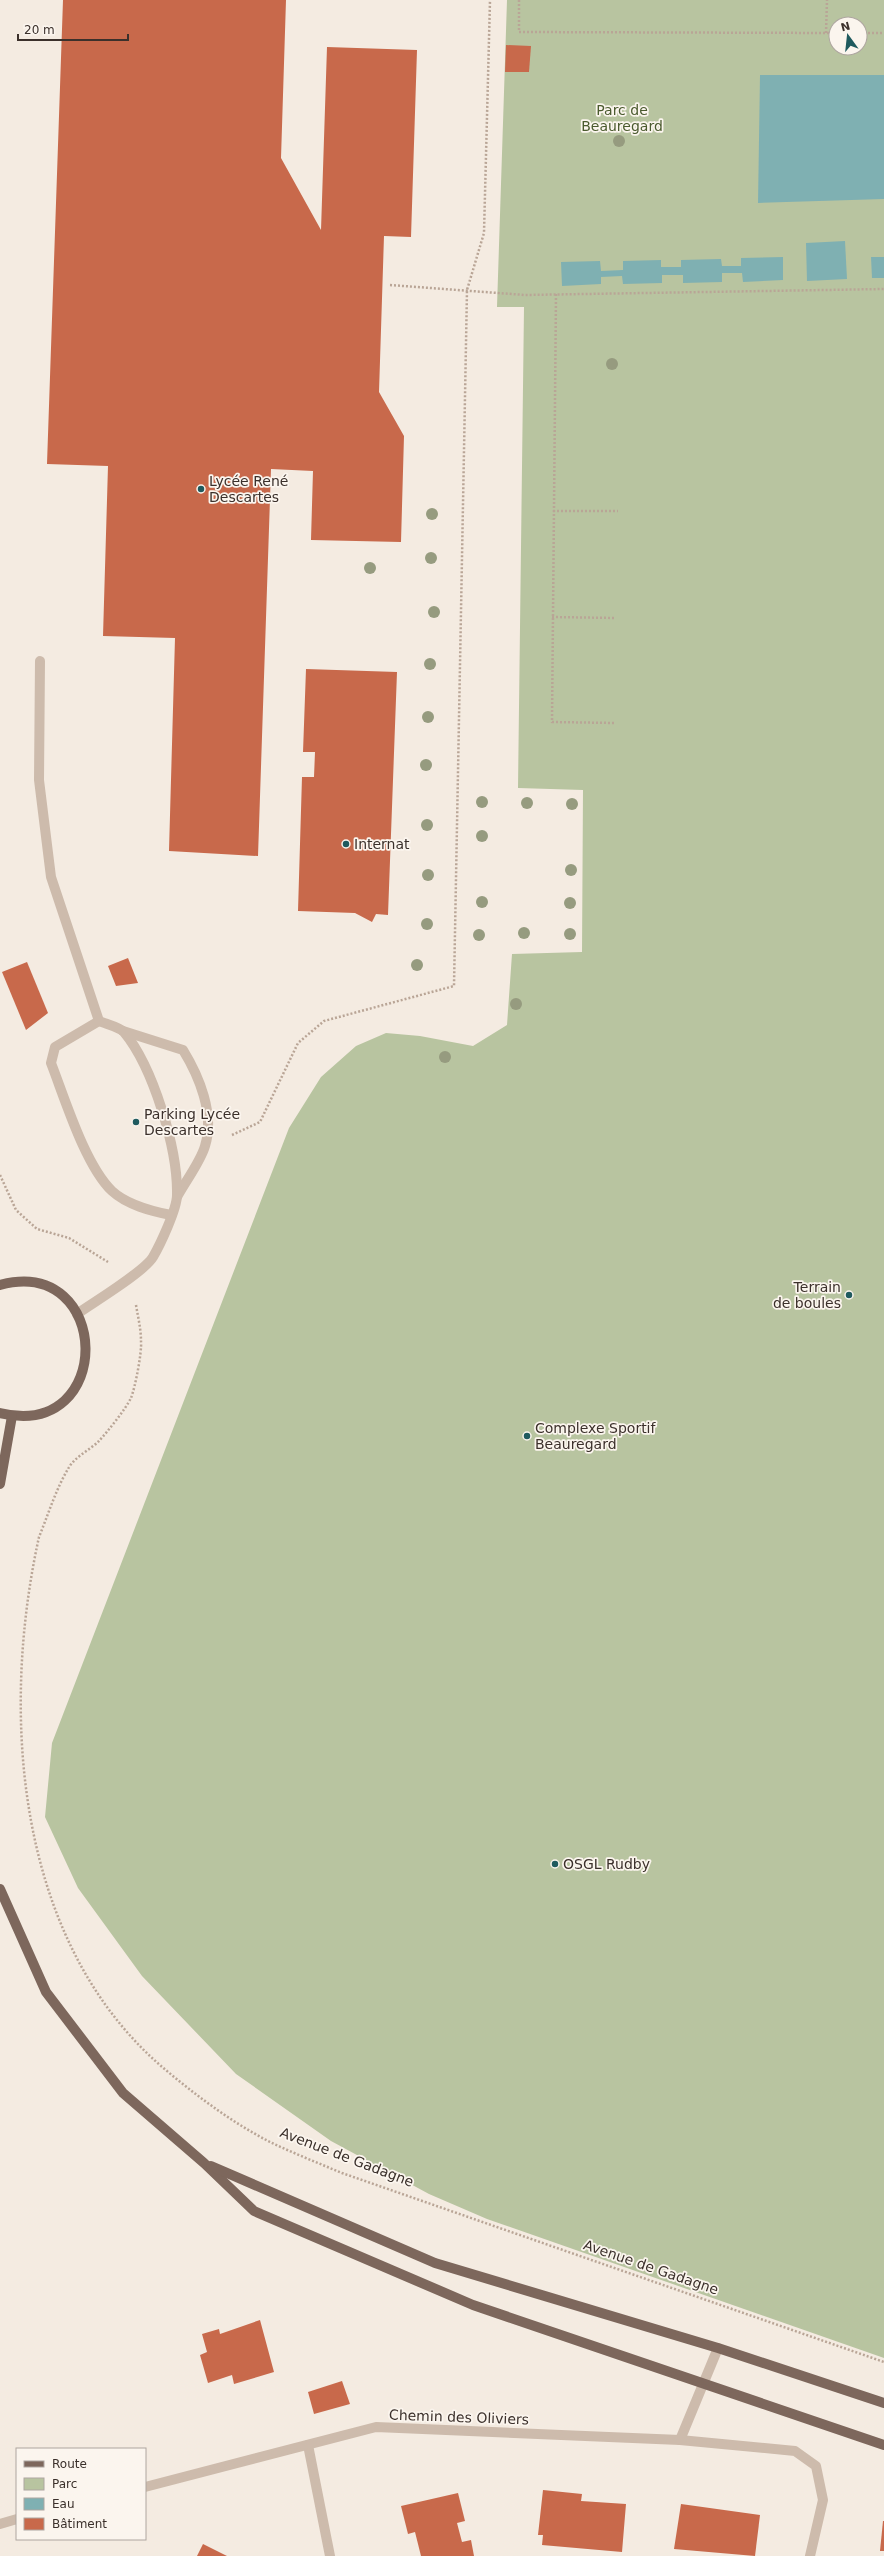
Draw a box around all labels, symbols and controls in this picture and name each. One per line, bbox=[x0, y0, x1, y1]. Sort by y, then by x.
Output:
scale bar bbox=[18, 16, 128, 42]
north arrow bbox=[828, 16, 868, 56]
text: N bbox=[839, 19, 852, 34]
text: 20 m bbox=[24, 23, 55, 37]
park label: Parc de Beauregard bbox=[581, 102, 663, 134]
place label: Lycée René Descartes bbox=[209, 473, 288, 505]
marker: Lycée René Descartes bbox=[196, 484, 206, 494]
place label: Internat bbox=[354, 836, 410, 852]
marker: Internat bbox=[341, 839, 351, 849]
place label: Parking Lycée Descartes bbox=[144, 1106, 240, 1138]
marker: Parking Lycée Descartes bbox=[131, 1117, 141, 1127]
place label: Terrain de boules bbox=[773, 1279, 841, 1311]
marker: Terrain de boules bbox=[844, 1290, 854, 1300]
place label: Complexe Sportif Beauregard bbox=[535, 1420, 657, 1452]
marker: Complexe Sportif Beauregard bbox=[522, 1431, 532, 1441]
place label: OSGL Rudby bbox=[563, 1856, 650, 1872]
marker: OSGL Rudby bbox=[550, 1859, 560, 1869]
street label: Avenue de Gadagne bbox=[278, 2124, 416, 2190]
street label: Avenue de Gadagne bbox=[581, 2236, 721, 2298]
street label: Chemin des Oliviers bbox=[389, 2407, 529, 2427]
legend bbox=[16, 2448, 146, 2540]
text: Route bbox=[52, 2457, 87, 2471]
text: Parc bbox=[52, 2477, 77, 2491]
text: Eau bbox=[52, 2497, 75, 2511]
text: Bâtiment bbox=[52, 2517, 107, 2531]

